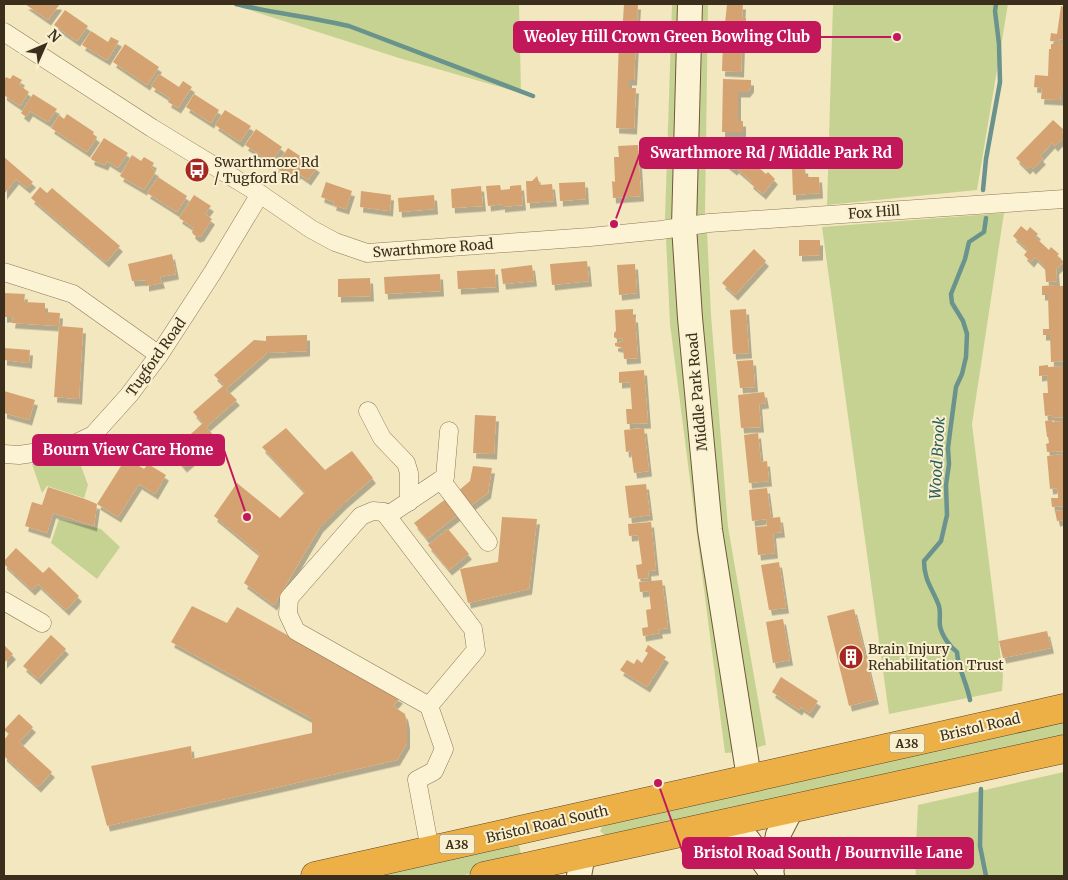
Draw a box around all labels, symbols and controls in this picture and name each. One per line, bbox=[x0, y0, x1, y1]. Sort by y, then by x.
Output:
north arrow bbox=[20, 20, 70, 70]
callout: Weoley Hill Crown Green Bowling Club bbox=[514, 22, 820, 52]
text: N bbox=[44, 26, 64, 46]
text: Weoley Hill Crown Green Bowling Club bbox=[523, 27, 810, 46]
callout: Swarthmore Rd / Middle Park Rd bbox=[640, 138, 902, 168]
text: Swarthmore Rd / Middle Park Rd bbox=[650, 143, 892, 162]
place label: Swarthmore Rd / Tugford Rd bbox=[214, 153, 319, 187]
bus stop icon: Swarthmore Rd / Tugford Rd bbox=[184, 157, 210, 183]
street label: Fox Hill bbox=[847, 201, 901, 223]
street label: Swarthmore Road bbox=[372, 235, 494, 261]
street label: Tugford Road bbox=[122, 314, 190, 400]
street label: Middle Park Road bbox=[683, 332, 711, 452]
water label: Wood Brook bbox=[925, 415, 949, 500]
callout: Bourn View Care Home bbox=[33, 435, 224, 465]
text: Bourn View Care Home bbox=[43, 440, 213, 459]
place label: Brain Injury Rehabilitation Trust bbox=[868, 640, 1004, 674]
building icon: Brain Injury Rehabilitation Trust bbox=[838, 644, 864, 670]
street label: Bristol Road bbox=[938, 709, 1022, 745]
road number: A38 bbox=[890, 734, 924, 752]
street label: Bristol Road South bbox=[484, 801, 610, 847]
road number: A38 bbox=[440, 834, 474, 854]
callout: Bristol Road South / Bournville Lane bbox=[683, 838, 973, 868]
text: Bristol Road South / Bournville Lane bbox=[693, 843, 963, 862]

